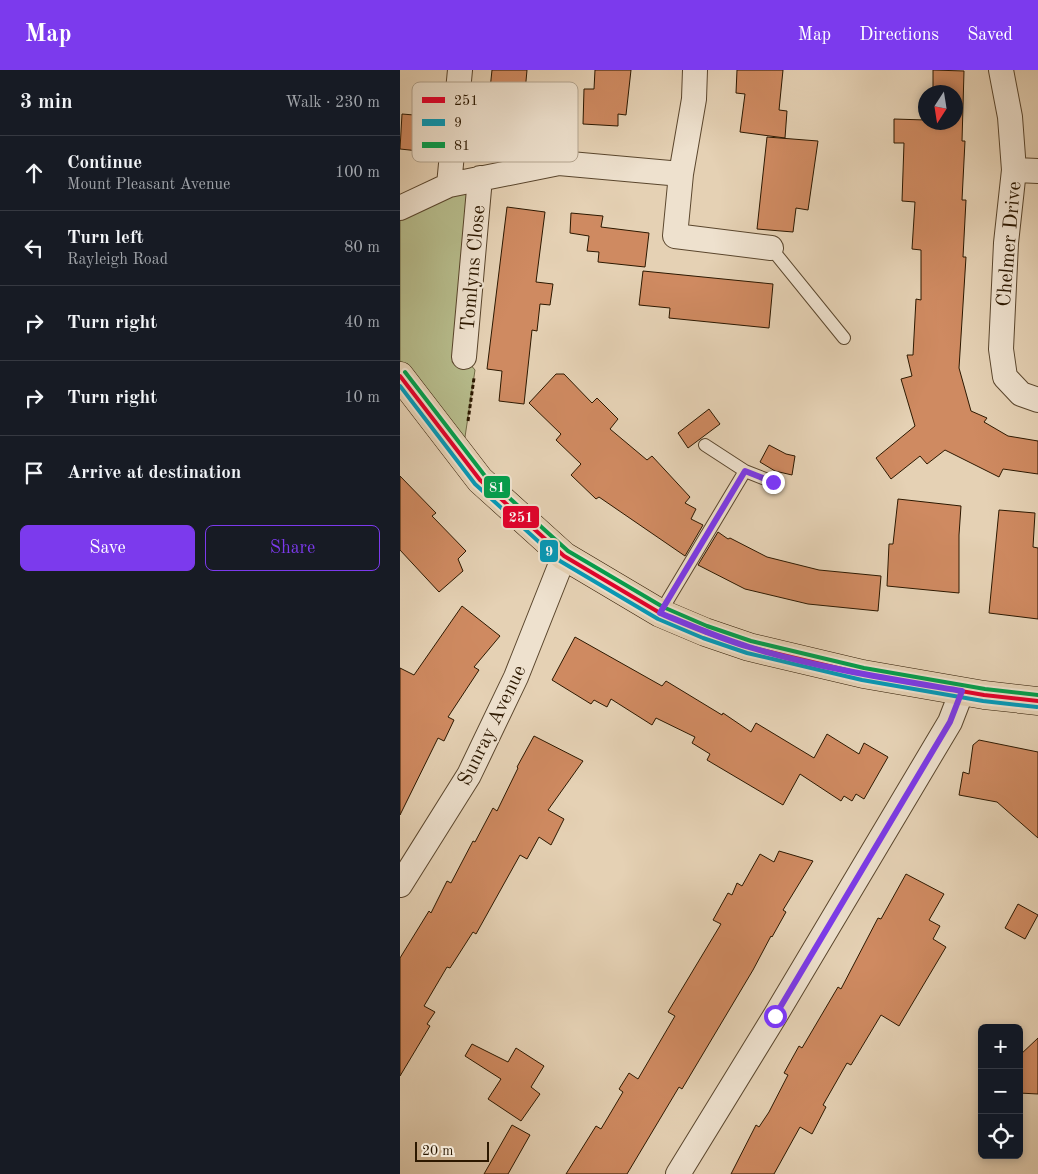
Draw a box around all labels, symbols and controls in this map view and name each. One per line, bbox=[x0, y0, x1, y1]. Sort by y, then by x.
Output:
text: Map bbox=[25, 23, 72, 47]
text: Map bbox=[798, 26, 831, 44]
text: Directions bbox=[859, 26, 939, 44]
text: Saved bbox=[967, 26, 1013, 44]
legend bbox=[412, 82, 578, 162]
north arrow bbox=[918, 85, 963, 130]
text: 3 min bbox=[20, 92, 73, 113]
text: 251 bbox=[454, 94, 478, 108]
text: Walk · 230 m bbox=[285, 95, 380, 111]
text: 9 bbox=[454, 116, 462, 130]
text: 81 bbox=[454, 139, 470, 153]
text: Continue bbox=[67, 154, 142, 173]
icon: ahead bbox=[20, 159, 48, 187]
text: 100 m bbox=[335, 165, 380, 181]
text: Mount Pleasant Avenue bbox=[67, 177, 230, 193]
street label: Chelmer Drive bbox=[995, 181, 1025, 308]
street label: Tomlyns Close bbox=[459, 204, 489, 332]
text: Turn left bbox=[67, 229, 144, 248]
icon: left bbox=[20, 234, 48, 262]
text: 80 m bbox=[344, 240, 380, 256]
text: Rayleigh Road bbox=[67, 252, 168, 268]
icon: right bbox=[20, 309, 48, 337]
text: Turn right bbox=[67, 314, 157, 333]
text: 40 m bbox=[344, 315, 380, 331]
icon: right bbox=[20, 384, 48, 412]
text: Turn right bbox=[67, 389, 157, 408]
text: 10 m bbox=[344, 390, 380, 406]
icon: arrive bbox=[20, 459, 48, 487]
text: Arrive at destination bbox=[67, 464, 241, 483]
route end bbox=[762, 471, 785, 494]
line badge: 81 bbox=[483, 475, 511, 499]
text: 81 bbox=[489, 481, 505, 495]
line badge: 251 bbox=[502, 505, 540, 529]
text: 251 bbox=[509, 511, 533, 525]
button: Save bbox=[20, 525, 195, 571]
button: Share bbox=[205, 525, 380, 571]
line badge: 9 bbox=[539, 539, 559, 563]
text: 9 bbox=[545, 545, 553, 559]
street label: Sunray Avenue bbox=[455, 662, 531, 789]
route start bbox=[764, 1005, 787, 1028]
map controls bbox=[978, 1024, 1023, 1159]
button: + bbox=[978, 1024, 1023, 1069]
button: − bbox=[978, 1069, 1023, 1114]
button: locate bbox=[978, 1114, 1023, 1159]
scale bar bbox=[415, 1139, 489, 1162]
text: 20 m bbox=[422, 1144, 453, 1158]

